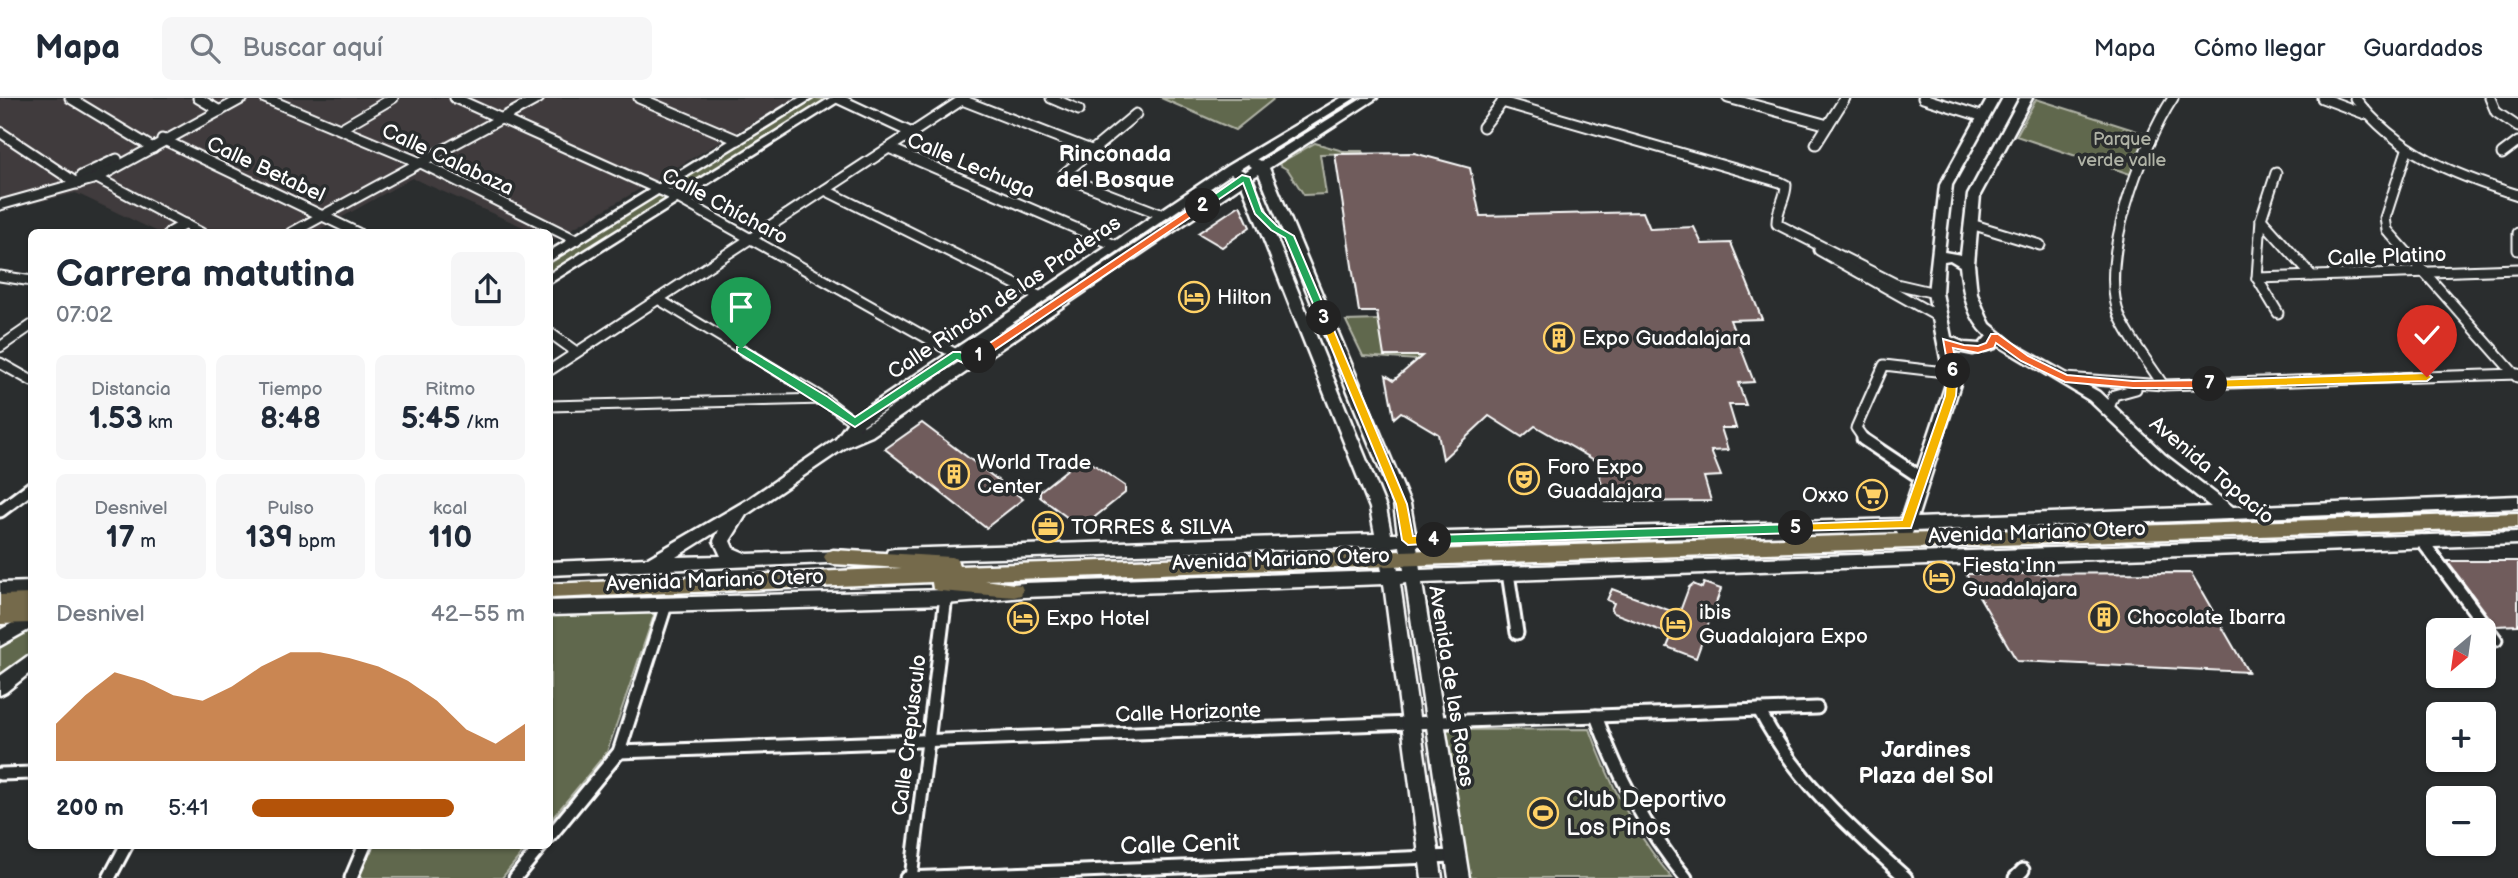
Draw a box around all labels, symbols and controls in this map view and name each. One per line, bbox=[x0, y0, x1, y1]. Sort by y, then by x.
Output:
search box bbox=[162, 17, 652, 80]
text: Mapa bbox=[35, 28, 120, 68]
icon: search bbox=[186, 29, 224, 67]
text: Buscar aquí bbox=[242, 33, 383, 64]
text: Mapa bbox=[2094, 34, 2156, 63]
text: Cómo llegar bbox=[2194, 34, 2325, 63]
text: Guardados bbox=[2363, 34, 2483, 63]
street label: Calle Calabaza bbox=[378, 118, 518, 201]
street label: Calle Lechuga bbox=[903, 127, 1039, 204]
park label: Parque verde valle bbox=[2077, 129, 2166, 171]
street label: Calle Betabel bbox=[203, 131, 329, 208]
district label: Rinconada del Bosque bbox=[1056, 140, 1174, 194]
street label: Calle Chícharo bbox=[657, 163, 792, 250]
pin: 2 bbox=[1186, 188, 1220, 224]
text: 2 bbox=[1197, 194, 1208, 217]
street label: Calle Rincón de las Praderas bbox=[883, 210, 1125, 385]
street label: Calle Platino bbox=[2327, 242, 2447, 271]
text: Carrera matutina bbox=[56, 252, 356, 297]
button: share bbox=[451, 252, 525, 326]
pin bbox=[711, 277, 771, 349]
hotel icon: Hilton bbox=[1177, 280, 1211, 314]
place label: Hilton bbox=[1217, 285, 1272, 310]
icon: arrive bbox=[722, 288, 760, 326]
pin: 3 bbox=[1306, 300, 1342, 336]
text: 07:02 bbox=[56, 301, 113, 329]
pin bbox=[2397, 305, 2457, 377]
text: 3 bbox=[1318, 306, 1329, 329]
icon: check bbox=[2408, 316, 2446, 354]
building icon: Expo Guadalajara bbox=[1542, 321, 1576, 355]
place label: Expo Guadalajara bbox=[1582, 326, 1751, 351]
pin: 1 bbox=[962, 338, 996, 374]
text: 1 bbox=[975, 344, 983, 367]
pin: 6 bbox=[1936, 354, 1970, 388]
text: 6 bbox=[1947, 359, 1958, 382]
pin: 7 bbox=[2192, 366, 2228, 402]
text: 7 bbox=[2204, 372, 2215, 395]
text: Distancia bbox=[91, 378, 171, 401]
text: Tiempo bbox=[259, 378, 322, 401]
text: Ritmo bbox=[425, 378, 475, 401]
text: 1.53 bbox=[89, 401, 143, 437]
text: 8:48 bbox=[260, 401, 321, 437]
text: 5:45 bbox=[401, 401, 461, 437]
text: km bbox=[143, 411, 173, 434]
text: /km bbox=[461, 411, 499, 434]
street label: Avenida Topacio bbox=[2144, 411, 2279, 530]
place label: World Trade Center bbox=[977, 450, 1091, 499]
place label: Foro Expo Guadalajara bbox=[1547, 455, 1663, 504]
building icon: World Trade Center bbox=[937, 457, 971, 491]
theatre icon: Foro Expo Guadalajara bbox=[1507, 462, 1541, 496]
supermarket icon: Oxxo bbox=[1855, 478, 1889, 512]
place label: Oxxo bbox=[1802, 483, 1849, 508]
text: Desnivel bbox=[94, 497, 167, 520]
text: Pulso bbox=[267, 497, 314, 520]
text: kcal bbox=[433, 497, 467, 520]
office icon: TORRES & SILVA bbox=[1031, 510, 1065, 544]
pin: 5 bbox=[1778, 510, 1814, 546]
place label: TORRES & SILVA bbox=[1071, 515, 1233, 540]
text: 5 bbox=[1790, 516, 1801, 539]
street label: Avenida Mariano Otero bbox=[1928, 516, 2147, 549]
text: 17 bbox=[106, 520, 135, 556]
text: 139 bbox=[245, 520, 293, 556]
text: 110 bbox=[428, 520, 472, 556]
pin: 4 bbox=[1416, 522, 1452, 558]
text: 4 bbox=[1428, 528, 1439, 551]
text: m bbox=[135, 530, 156, 553]
text: bpm bbox=[293, 530, 336, 553]
street label: Avenida Mariano Otero bbox=[1172, 543, 1391, 576]
place label: Fiesta Inn Guadalajara bbox=[1962, 553, 2078, 602]
hotel icon: Fiesta Inn Guadalajara bbox=[1922, 560, 1956, 594]
street label: Avenida Mariano Otero bbox=[606, 564, 825, 597]
street label: Avenida de las Rosas bbox=[1423, 584, 1480, 788]
text: Desnivel bbox=[56, 600, 145, 628]
text: 42–55 m bbox=[431, 600, 525, 628]
place label: ibis Guadalajara Expo bbox=[1699, 600, 1868, 649]
building icon: Chocolate Ibarra bbox=[2087, 600, 2121, 634]
hotel icon: Expo Hotel bbox=[1006, 601, 1040, 635]
place label: Chocolate Ibarra bbox=[2127, 605, 2286, 630]
place label: Expo Hotel bbox=[1046, 606, 1149, 631]
hotel icon: ibis Guadalajara Expo bbox=[1659, 607, 1693, 641]
north arrow bbox=[2426, 618, 2496, 688]
map controls bbox=[2426, 618, 2496, 856]
street label: Calle Crepúsculo bbox=[887, 653, 932, 817]
street label: Calle Horizonte bbox=[1115, 697, 1261, 728]
button: + bbox=[2426, 702, 2496, 772]
district label: Jardines Plaza del Sol bbox=[1858, 736, 1994, 790]
place label: Club Deportivo Los Pinos bbox=[1566, 785, 1727, 842]
button: − bbox=[2426, 786, 2496, 856]
text: 200 m bbox=[56, 794, 124, 822]
text: 5:41 bbox=[168, 794, 209, 822]
sports icon: Club Deportivo Los Pinos bbox=[1526, 796, 1560, 830]
street label: Calle Cenit bbox=[1120, 828, 1241, 861]

